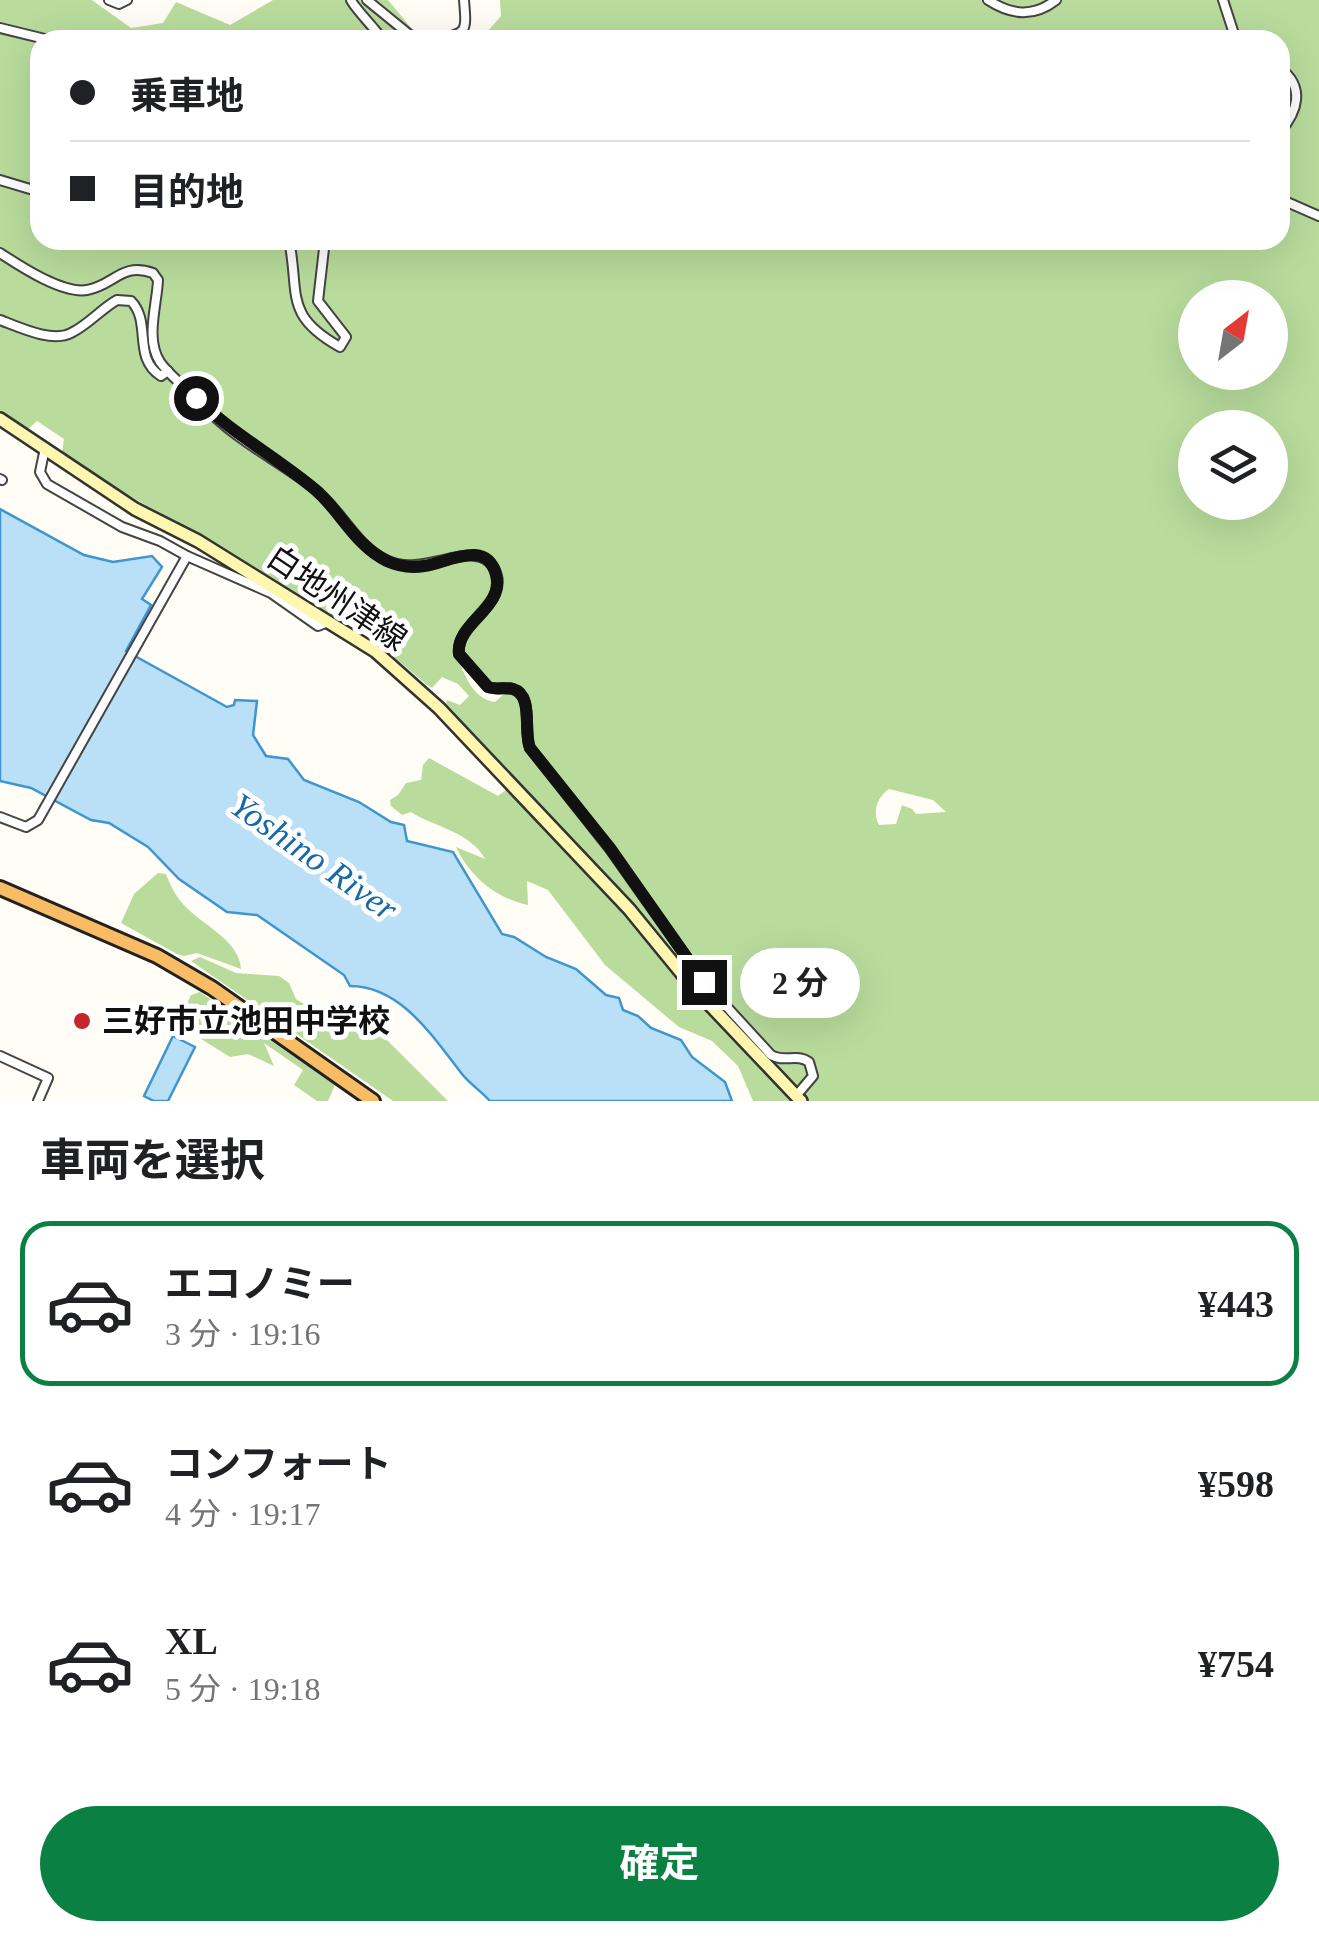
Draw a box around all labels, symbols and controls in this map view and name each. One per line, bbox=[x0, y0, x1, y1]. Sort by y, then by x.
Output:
text: 乗車地 bbox=[130, 75, 244, 117]
text: 目的地 bbox=[130, 171, 244, 213]
north arrow bbox=[1178, 280, 1288, 390]
map controls bbox=[1178, 280, 1288, 520]
route start bbox=[174, 376, 219, 421]
button: layers bbox=[1178, 410, 1288, 520]
street label: 白地州津線 bbox=[261, 538, 413, 658]
water label: Yoshino River bbox=[223, 785, 405, 929]
callout: 2 分 bbox=[739, 947, 859, 1017]
route end bbox=[682, 960, 727, 1005]
text: 2 分 bbox=[772, 965, 828, 1001]
place label: 三好市立池田中学校 bbox=[102, 1003, 390, 1039]
marker: 三好市立池田中学校 bbox=[71, 1010, 93, 1032]
text: 車両を選択 bbox=[40, 1136, 265, 1186]
icon: car bbox=[45, 1259, 135, 1349]
text: エコノミー bbox=[165, 1263, 355, 1305]
text: ¥443 bbox=[1198, 1283, 1274, 1325]
text: 3 分 · 19:16 bbox=[165, 1316, 321, 1352]
icon: car bbox=[45, 1439, 135, 1529]
text: コンフォート bbox=[165, 1443, 392, 1485]
text: ¥598 bbox=[1198, 1463, 1274, 1505]
text: 4 分 · 19:17 bbox=[165, 1496, 321, 1532]
icon: car bbox=[45, 1619, 135, 1709]
text: XL bbox=[165, 1620, 218, 1662]
text: ¥754 bbox=[1198, 1643, 1274, 1685]
text: 5 分 · 19:18 bbox=[165, 1671, 321, 1707]
button: 確定 bbox=[40, 1806, 1279, 1921]

